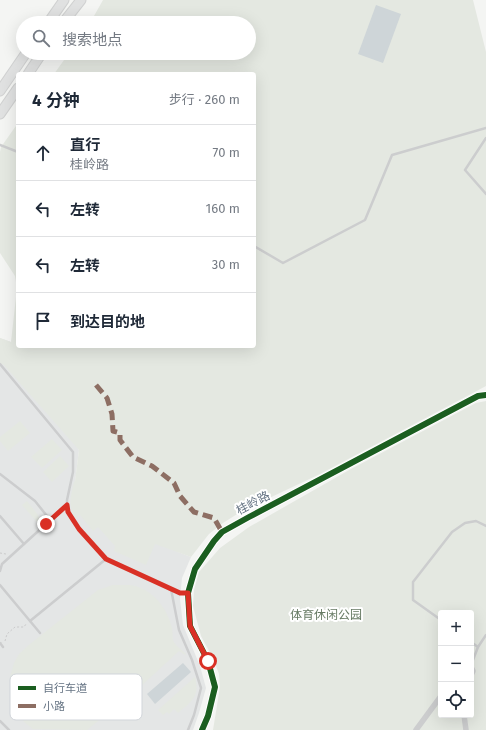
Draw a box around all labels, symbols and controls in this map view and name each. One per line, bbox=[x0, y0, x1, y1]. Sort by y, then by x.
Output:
search box bbox=[16, 16, 256, 60]
icon: search bbox=[30, 27, 52, 49]
text: 搜索地点 bbox=[62, 31, 122, 49]
text: 4 分钟 bbox=[32, 90, 80, 111]
text: 步行 · 260 m bbox=[169, 92, 240, 107]
text: 直行 bbox=[70, 136, 100, 154]
icon: ahead bbox=[32, 142, 54, 164]
text: 70 m bbox=[213, 145, 240, 160]
text: 桂岭路 bbox=[70, 157, 109, 172]
icon: left bbox=[32, 198, 54, 220]
text: 左转 bbox=[70, 201, 100, 219]
text: 160 m bbox=[206, 201, 240, 216]
icon: left bbox=[32, 254, 54, 276]
text: 左转 bbox=[70, 257, 100, 275]
text: 30 m bbox=[212, 257, 240, 272]
icon: arrive bbox=[32, 310, 54, 332]
text: 到达目的地 bbox=[70, 313, 145, 331]
street label: 桂岭路 bbox=[234, 488, 272, 518]
route end bbox=[37, 515, 55, 533]
park label: 体育休闲公园 bbox=[290, 608, 362, 622]
map controls bbox=[438, 610, 474, 718]
button: + bbox=[438, 610, 474, 646]
button: − bbox=[438, 646, 474, 682]
route start bbox=[199, 652, 217, 670]
legend bbox=[10, 674, 142, 720]
text: 自行车道 bbox=[43, 682, 87, 695]
button: locate bbox=[438, 682, 474, 718]
text: 小路 bbox=[43, 700, 65, 713]

